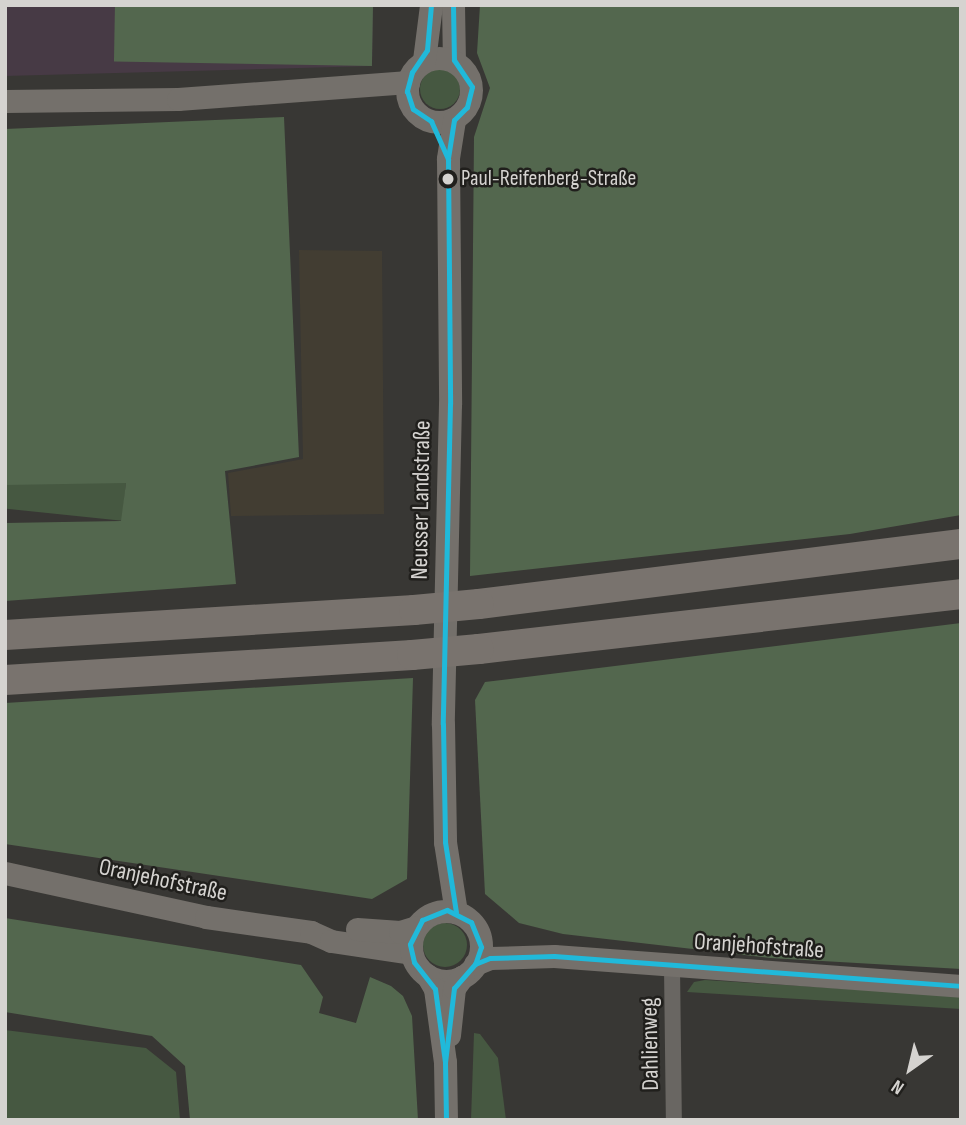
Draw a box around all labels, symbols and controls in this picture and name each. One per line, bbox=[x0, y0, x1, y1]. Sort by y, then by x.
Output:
place label: Paul-Reifenberg-Straße bbox=[461, 166, 636, 192]
marker: Paul-Reifenberg-Straße bbox=[441, 172, 455, 186]
street label: Neusser Landstraße bbox=[405, 420, 437, 580]
street label: Oranjehofstraße bbox=[96, 852, 230, 908]
street label: Oranjehofstraße bbox=[693, 927, 825, 965]
street label: Dahlienweg bbox=[635, 997, 665, 1091]
north arrow bbox=[875, 1034, 945, 1104]
text: N bbox=[887, 1074, 909, 1099]

